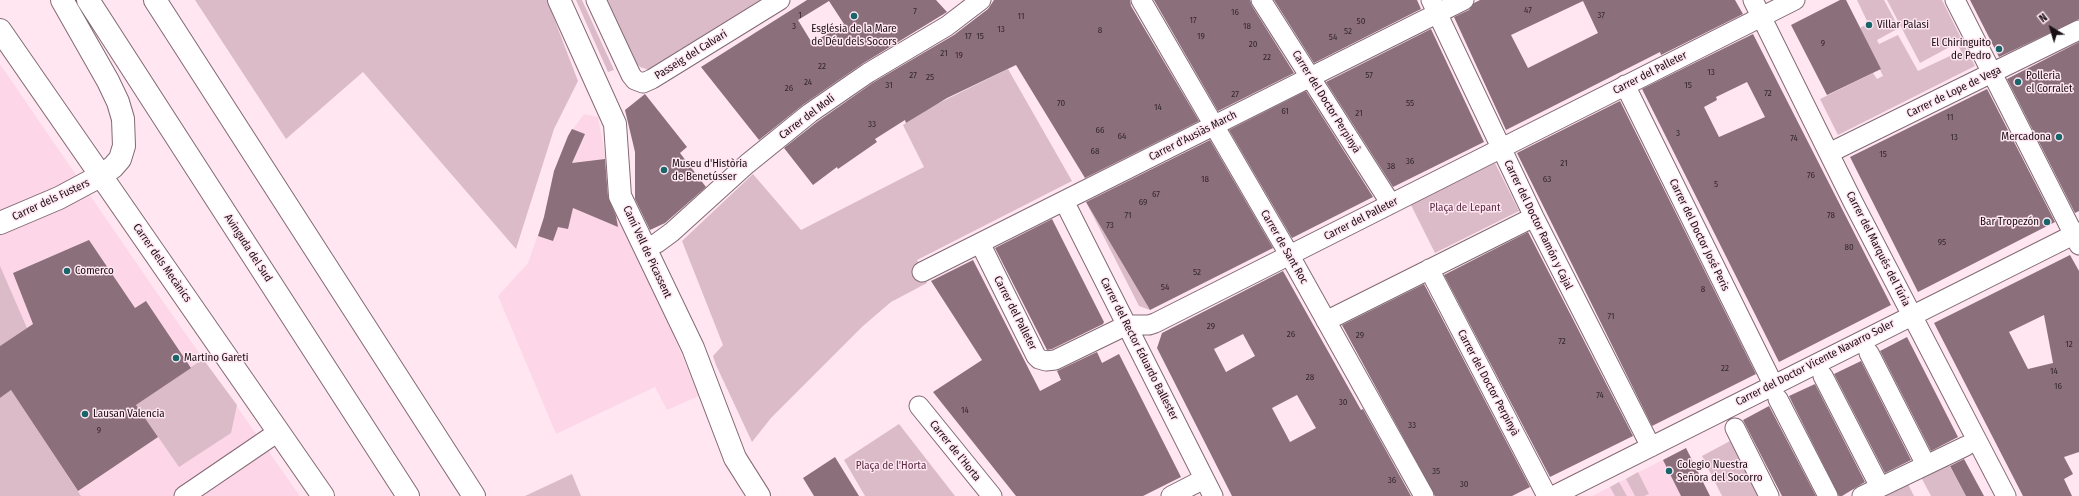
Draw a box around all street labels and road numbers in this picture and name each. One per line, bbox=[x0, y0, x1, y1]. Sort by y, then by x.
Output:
street label: Passeig del Calvari bbox=[652, 27, 730, 83]
street label: Carrer del Doctor Perpinyà bbox=[1289, 48, 1363, 156]
street label: Carrer del Palleter bbox=[1611, 49, 1689, 97]
street label: Carrer de Lope de Vega bbox=[1905, 63, 2003, 121]
street label: Carrer del Molí bbox=[777, 92, 837, 142]
street label: Carrer d'Ausiàs March bbox=[1147, 108, 1239, 164]
street label: Carrer del Doctor Ramón y Cajal bbox=[1501, 158, 1575, 292]
street label: Carrer dels Fusters bbox=[10, 176, 92, 224]
street label: Carrer del Doctor José Peris bbox=[1666, 177, 1732, 293]
street label: Carrer del Marqués del Túria bbox=[1843, 189, 1913, 309]
street label: Carrer del Palleter bbox=[1322, 195, 1400, 243]
street label: Camí Vell de Picassent bbox=[620, 204, 674, 300]
street label: Carrer de Sant Roc bbox=[1257, 208, 1311, 286]
street label: Avinguda del Sud bbox=[221, 212, 275, 284]
street label: Carrer dels Mecànics bbox=[130, 221, 194, 305]
street label: Carrer del Palleter bbox=[991, 274, 1039, 352]
street label: Carrer del Rector Eduardo Ballester bbox=[1097, 276, 1181, 422]
street label: Carrer del Doctor Vicente Navarro Soler bbox=[1734, 317, 1896, 409]
street label: Carrer del Doctor Perpinyà bbox=[1454, 328, 1522, 438]
street label: Carrer de l’Horta bbox=[926, 418, 984, 484]

